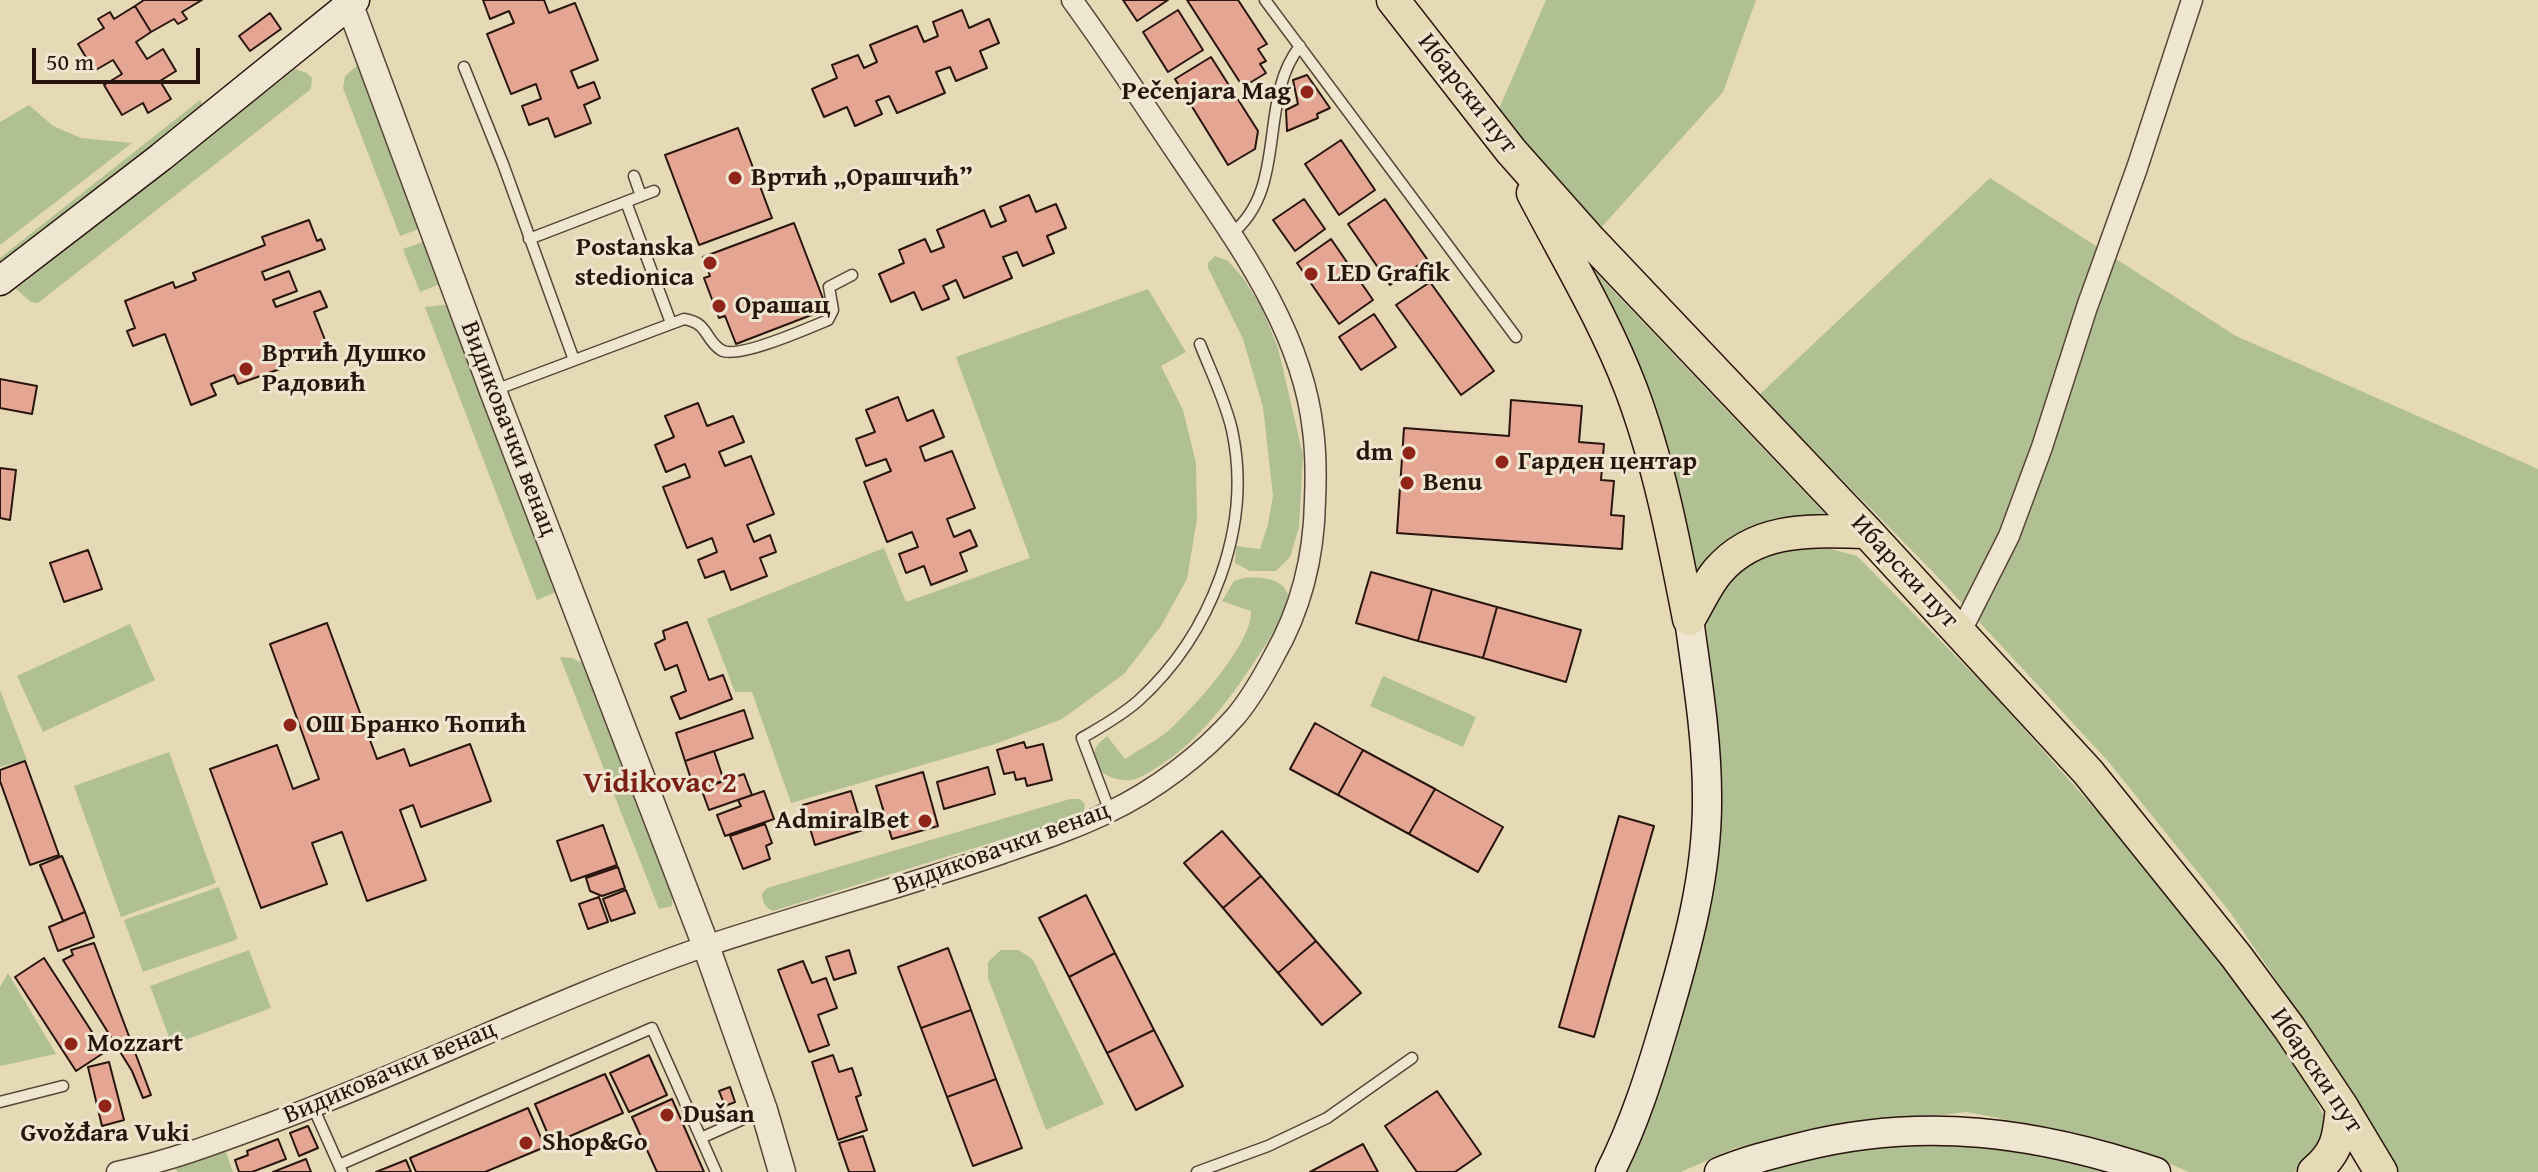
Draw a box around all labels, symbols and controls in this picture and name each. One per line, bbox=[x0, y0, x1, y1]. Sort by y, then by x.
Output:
street label: Ибарски пут bbox=[1410, 28, 1524, 160]
scale bar bbox=[36, 32, 204, 82]
text: 50 m bbox=[46, 44, 94, 79]
place label: Pečenjara Mag bbox=[1122, 76, 1291, 108]
marker: Pečenjara Mag bbox=[1298, 83, 1316, 101]
place label: Вртић „Орашчић” bbox=[751, 162, 973, 194]
marker: Вртић „Орашчић” bbox=[726, 169, 744, 187]
place label: Postanska stedionica bbox=[575, 232, 694, 294]
marker: Postanska stedionica bbox=[701, 254, 719, 272]
place label: LED Grafik bbox=[1327, 258, 1450, 290]
marker: LED Grafik bbox=[1302, 265, 1320, 283]
place label: Орашац bbox=[735, 290, 831, 322]
marker: Орашац bbox=[710, 297, 728, 315]
street label: Видиковачки венац bbox=[453, 317, 563, 541]
place label: Вртић Душко Радовић bbox=[262, 338, 426, 400]
marker: Вртић Душко Радовић bbox=[237, 360, 255, 378]
place label: dm bbox=[1356, 437, 1393, 469]
marker: dm bbox=[1400, 444, 1418, 462]
place label: Гарден центар bbox=[1518, 446, 1697, 478]
marker: Гарден центар bbox=[1493, 453, 1511, 471]
place label: Benu bbox=[1423, 467, 1482, 499]
marker: Benu bbox=[1398, 474, 1416, 492]
street label: Ибарски пут bbox=[1843, 509, 1965, 635]
place label: ОШ Бранко Ћопић bbox=[306, 709, 526, 741]
marker: ОШ Бранко Ћопић bbox=[281, 716, 299, 734]
district label: Vidikovac 2 bbox=[583, 766, 737, 802]
street label: Видиковачки венац bbox=[890, 795, 1114, 903]
place label: AdmiralBet bbox=[775, 805, 909, 837]
marker: AdmiralBet bbox=[916, 812, 934, 830]
street label: Ибарски пут bbox=[2263, 1003, 2369, 1139]
street label: Видиковачки венац bbox=[279, 1014, 501, 1132]
place label: Mozzart bbox=[87, 1028, 183, 1060]
marker: Mozzart bbox=[62, 1035, 80, 1053]
marker: Gvožđara Vuki bbox=[96, 1097, 114, 1115]
place label: Dušan bbox=[683, 1099, 755, 1131]
marker: Dušan bbox=[658, 1106, 676, 1124]
place label: Gvožđara Vuki bbox=[21, 1118, 189, 1150]
place label: Shop&Go bbox=[542, 1127, 647, 1159]
marker: Shop&Go bbox=[517, 1134, 535, 1152]

